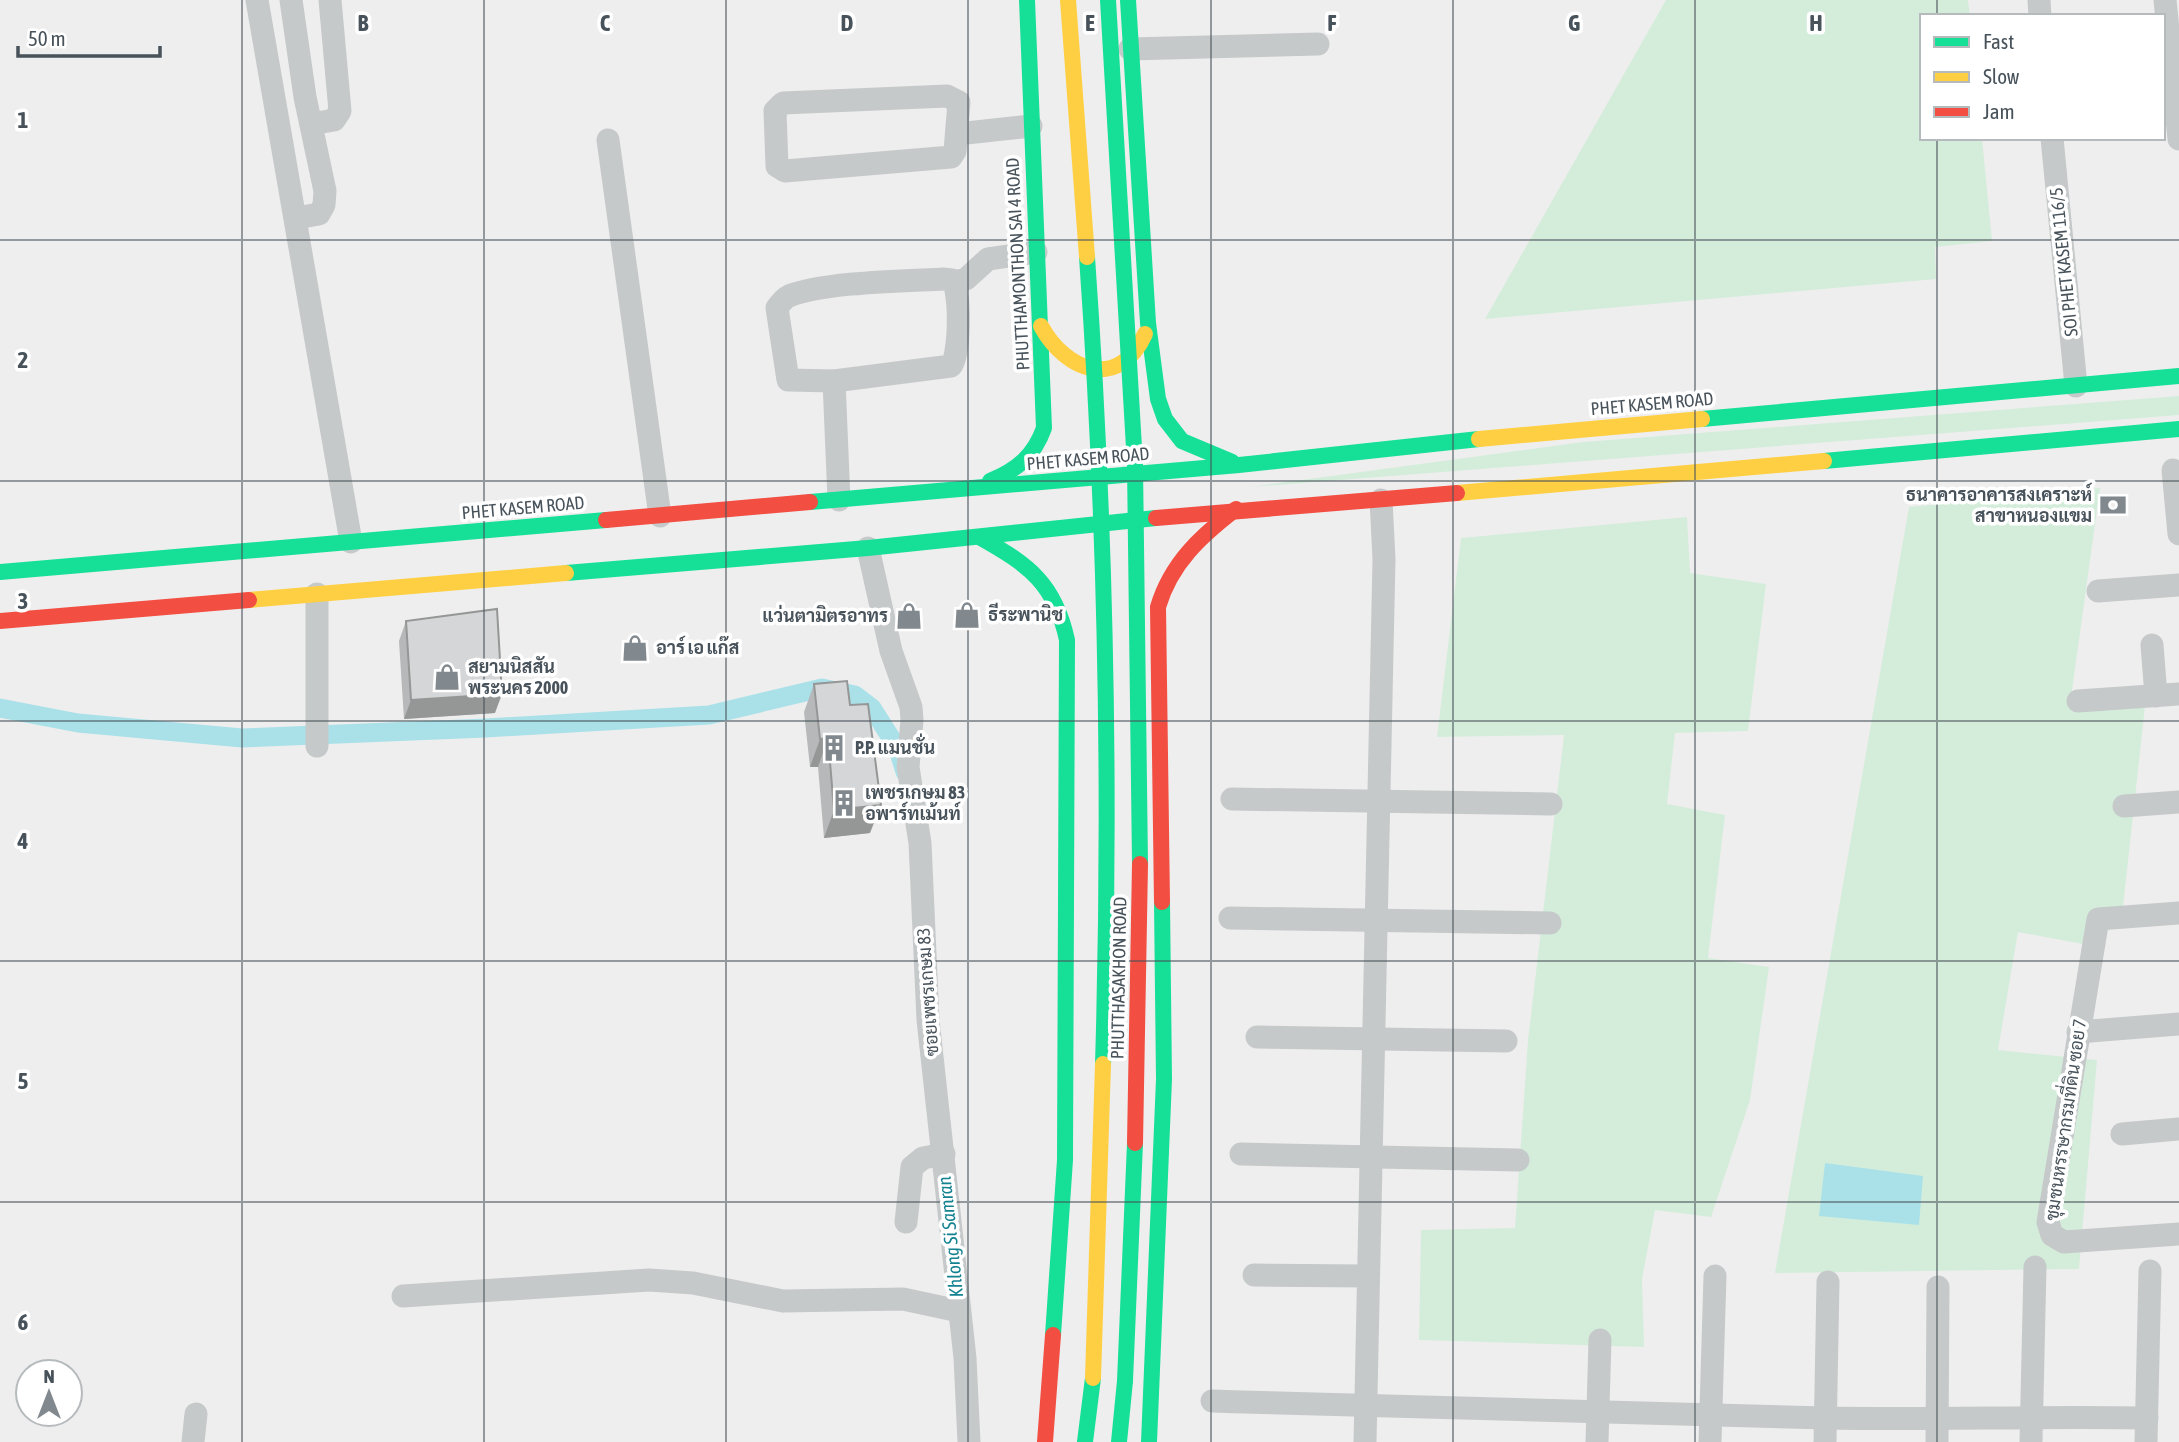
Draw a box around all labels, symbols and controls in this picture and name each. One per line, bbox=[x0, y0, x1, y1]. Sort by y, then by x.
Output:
text: B bbox=[358, 10, 369, 36]
text: C bbox=[600, 10, 611, 36]
text: D bbox=[841, 10, 854, 36]
text: E bbox=[1085, 10, 1095, 36]
text: F bbox=[1327, 10, 1337, 36]
text: G bbox=[1568, 10, 1580, 36]
text: H bbox=[1809, 10, 1823, 36]
scale bar bbox=[18, 14, 159, 58]
legend bbox=[1920, 14, 2165, 140]
text: 50 m bbox=[28, 26, 66, 50]
text: Fast bbox=[1983, 29, 2014, 53]
text: Slow bbox=[1983, 64, 2020, 88]
text: Jam bbox=[1983, 99, 2015, 123]
text: 1 bbox=[18, 107, 29, 133]
street label: PHUTTHAMONTHON SAI 4 ROAD bbox=[1001, 157, 1034, 371]
street label: SOI PHET KASEM 116/5 bbox=[2045, 186, 2082, 338]
text: 2 bbox=[18, 347, 28, 373]
street label: PHET KASEM ROAD bbox=[1590, 388, 1714, 419]
street label: PHET KASEM ROAD bbox=[1026, 443, 1150, 474]
place label: ธนาคารอาคารสงเคราะห์ สาขาหนองแขม bbox=[1906, 482, 2093, 526]
bank icon: ธนาคารอาคารสงเคราะห์ สาขาหนองแขม bbox=[2098, 490, 2128, 520]
street label: PHET KASEM ROAD bbox=[461, 492, 585, 523]
text: 3 bbox=[18, 588, 28, 614]
shop icon: ธีระพานิช bbox=[952, 600, 982, 630]
shop icon: แว่นตามิตรอาทร bbox=[894, 601, 924, 631]
place label: ธีระพานิช bbox=[988, 602, 1064, 625]
place label: แว่นตามิตรอาทร bbox=[762, 604, 888, 626]
shop icon: อาร์ เอ แก๊ส bbox=[620, 633, 650, 663]
place label: อาร์ เอ แก๊ส bbox=[656, 635, 739, 658]
place label: สยามนิสสัน พระนคร 2000 bbox=[468, 655, 568, 698]
shop icon: สยามนิสสัน พระนคร 2000 bbox=[432, 662, 462, 692]
building icon: P.P. แมนชั่น bbox=[819, 733, 849, 763]
place label: P.P. แมนชั่น bbox=[855, 733, 935, 758]
place label: เพชรเกษม 83 อพาร์ทเม้นท์ bbox=[865, 782, 965, 824]
building icon: เพชรเกษม 83 อพาร์ทเม้นท์ bbox=[829, 788, 859, 818]
text: 4 bbox=[17, 828, 29, 854]
street label: PHUTTHASAKHON ROAD bbox=[1107, 897, 1130, 1059]
street label: ซอยเพชรเกษม 83 bbox=[913, 927, 942, 1057]
street label: ชุมชนหรรษากรมที่ดิน ซอย 7 bbox=[2036, 1017, 2092, 1222]
text: 5 bbox=[18, 1068, 29, 1094]
water label: Khlong Si Samran bbox=[933, 1175, 967, 1299]
text: 6 bbox=[18, 1309, 29, 1335]
north arrow bbox=[14, 1358, 84, 1428]
text: N bbox=[43, 1365, 55, 1387]

